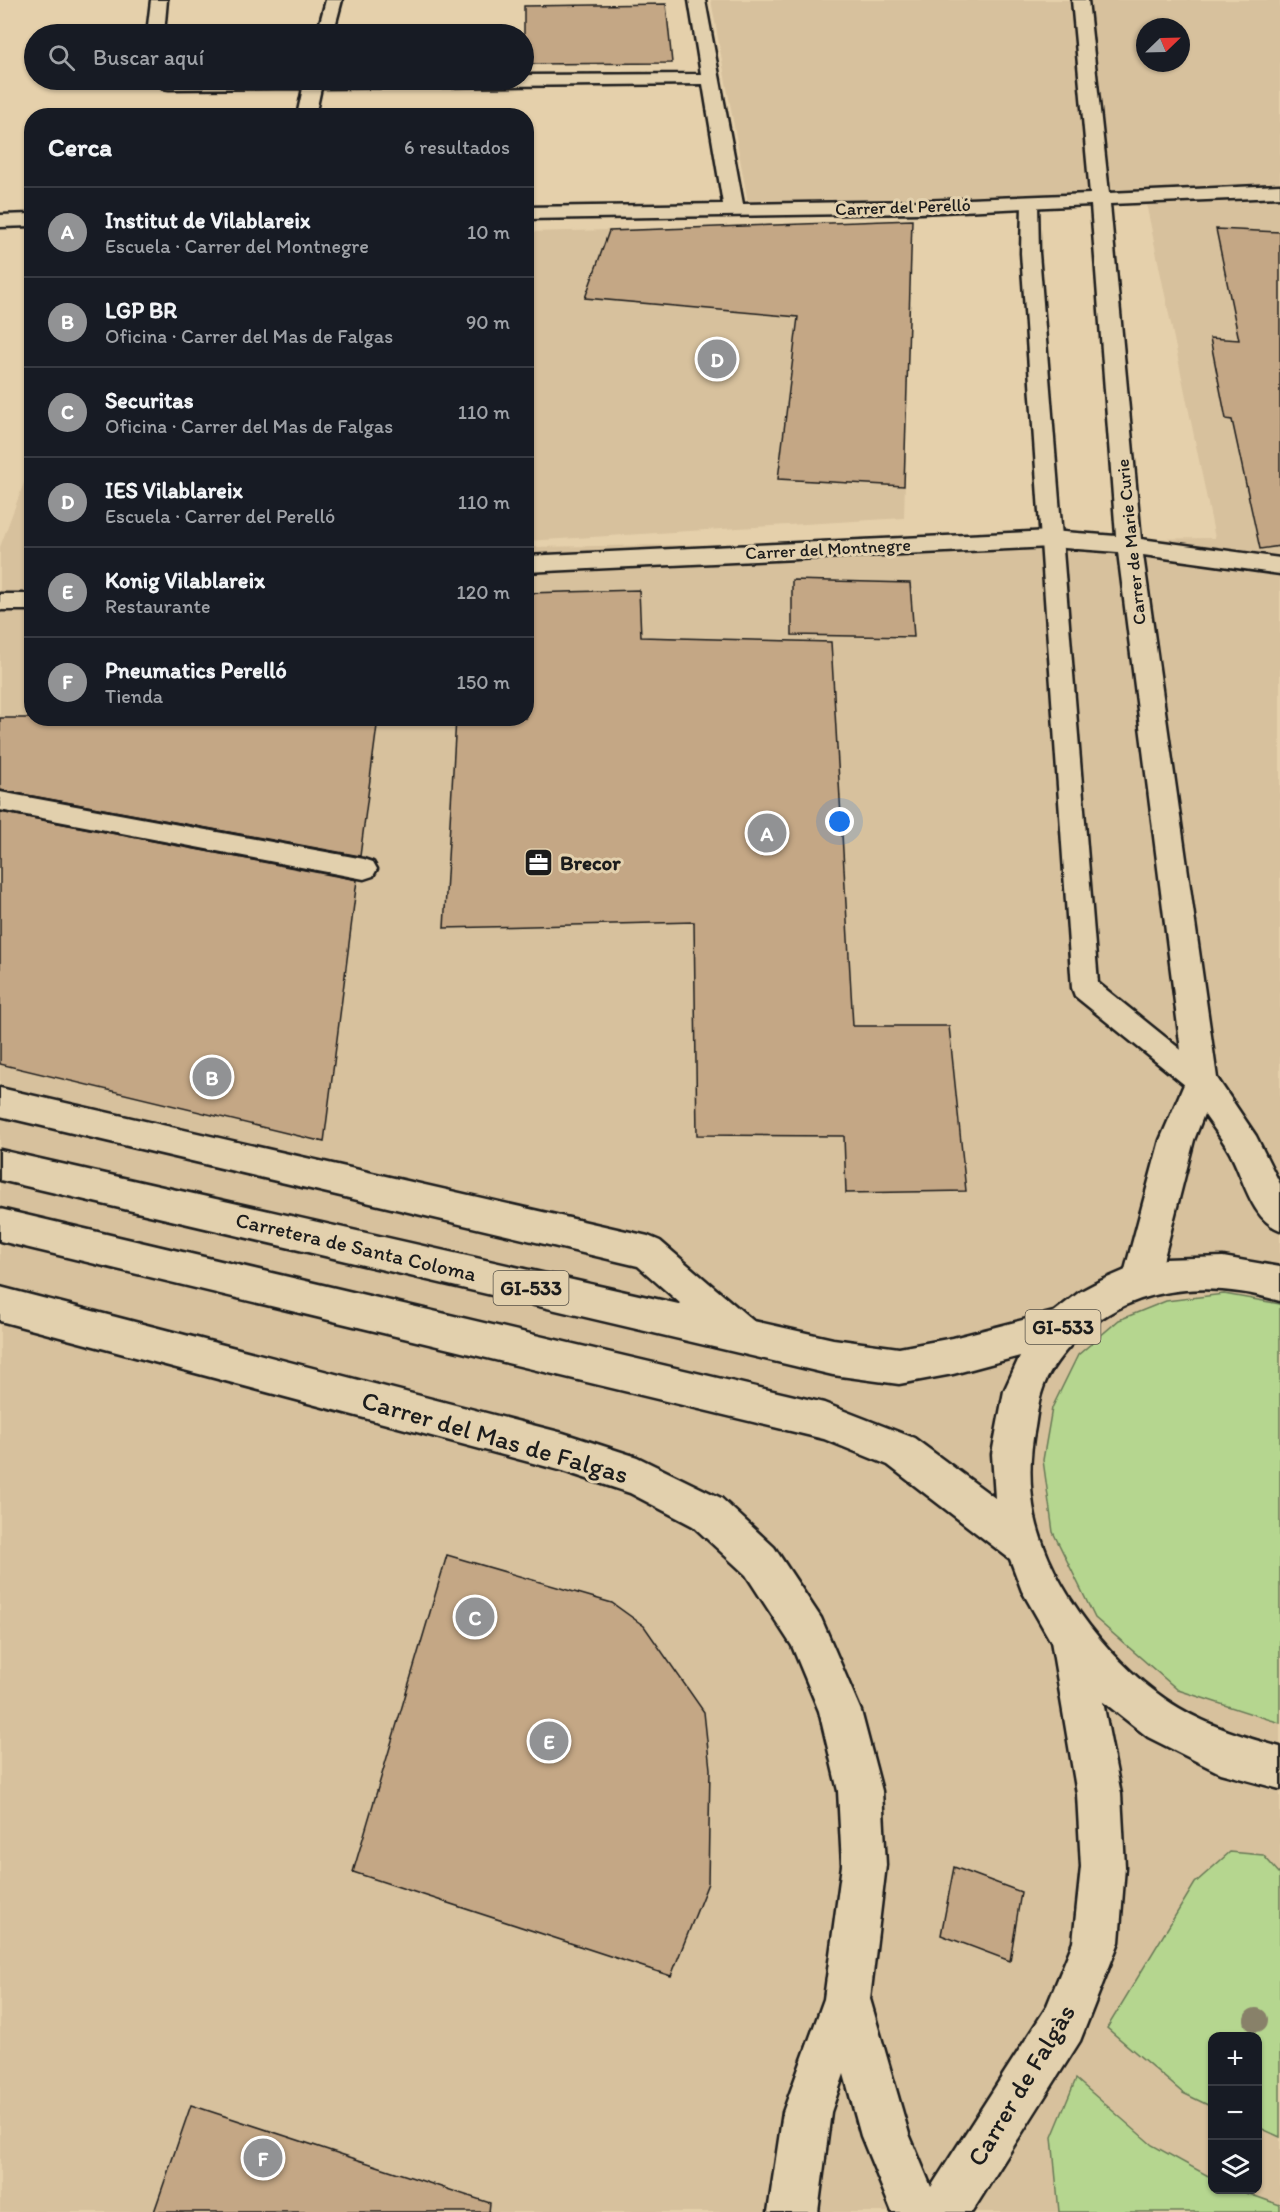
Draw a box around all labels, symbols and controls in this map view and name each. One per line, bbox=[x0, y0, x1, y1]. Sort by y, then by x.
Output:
north arrow bbox=[1136, 18, 1190, 72]
search box bbox=[24, 24, 534, 90]
icon: search bbox=[45, 41, 78, 74]
text: Buscar aquí bbox=[93, 44, 204, 71]
text: Cerca bbox=[48, 131, 112, 163]
text: 6 resultados bbox=[404, 135, 510, 159]
street label: Carrer del Perelló bbox=[835, 194, 971, 220]
text: Institut de Vilablareix bbox=[105, 207, 310, 234]
text: A bbox=[61, 220, 74, 244]
text: 10 m bbox=[467, 220, 510, 244]
text: Escuela · Carrer del Montnegre bbox=[105, 234, 369, 258]
text: LGP BR bbox=[105, 297, 177, 324]
text: B bbox=[61, 310, 74, 334]
text: 90 m bbox=[466, 310, 510, 334]
text: Oficina · Carrer del Mas de Falgas bbox=[105, 324, 393, 348]
pin: D bbox=[698, 336, 736, 382]
text: Securitas bbox=[105, 387, 194, 414]
text: C bbox=[61, 400, 74, 424]
text: 110 m bbox=[458, 400, 510, 424]
text: Oficina · Carrer del Mas de Falgas bbox=[105, 414, 393, 438]
street label: Carrer de Marie Curie bbox=[1111, 458, 1151, 626]
text: IES Vilablareix bbox=[105, 477, 243, 504]
text: D bbox=[61, 490, 74, 514]
text: 110 m bbox=[458, 490, 510, 514]
text: Escuela · Carrer del Perelló bbox=[105, 504, 335, 528]
street label: Carrer del Montnegre bbox=[745, 534, 911, 564]
text: Konig Vilablareix bbox=[105, 567, 265, 594]
text: E bbox=[62, 580, 73, 604]
text: 120 m bbox=[457, 580, 510, 604]
text: Restaurante bbox=[105, 594, 210, 618]
text: Pneumatics Perelló bbox=[105, 657, 287, 684]
text: F bbox=[62, 670, 73, 694]
text: 150 m bbox=[457, 670, 510, 694]
text: Tienda bbox=[105, 684, 163, 708]
your location bbox=[825, 807, 854, 836]
pin: A bbox=[748, 810, 786, 856]
office icon: Brecor bbox=[523, 847, 555, 879]
place label: Brecor bbox=[560, 850, 621, 875]
pin: B bbox=[192, 1054, 232, 1100]
street label: Carretera de Santa Coloma bbox=[233, 1207, 479, 1286]
road number: GI-533 bbox=[494, 1271, 568, 1305]
road number: GI-533 bbox=[1026, 1310, 1100, 1344]
street label: Carrer del Mas de Falgas bbox=[358, 1384, 632, 1490]
pin: C bbox=[456, 1594, 494, 1640]
pin: E bbox=[530, 1718, 568, 1764]
street label: Carrer de Falgàs bbox=[960, 1998, 1082, 2172]
map controls bbox=[1208, 2032, 1262, 2194]
button: + bbox=[1208, 2032, 1262, 2086]
button: − bbox=[1208, 2086, 1262, 2140]
pin: F bbox=[244, 2136, 282, 2180]
button: layers bbox=[1208, 2140, 1262, 2194]

